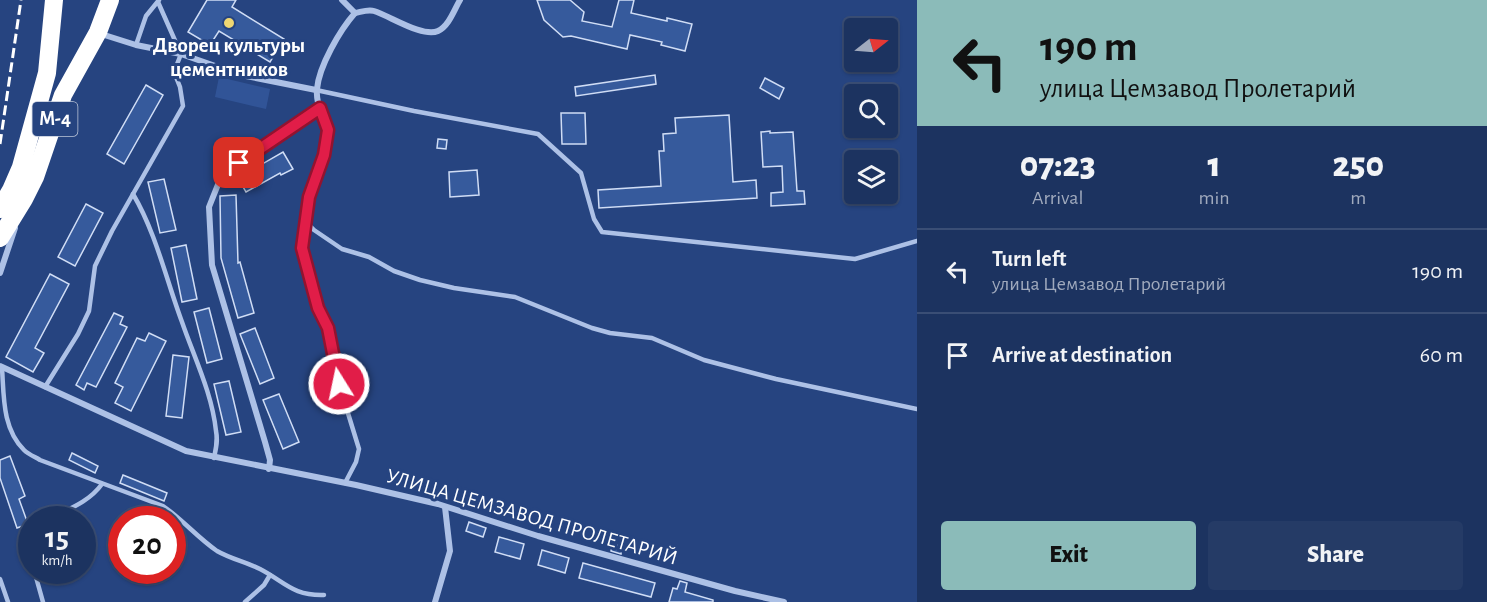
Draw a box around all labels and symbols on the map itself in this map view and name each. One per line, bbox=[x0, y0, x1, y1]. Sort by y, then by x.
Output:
marker: Дворец культуры цементников bbox=[222, 16, 236, 30]
north arrow bbox=[844, 18, 898, 72]
place label: Дворец культуры цементников bbox=[153, 35, 305, 80]
road number: М-4 bbox=[32, 102, 78, 136]
pin bbox=[213, 137, 264, 188]
position arrow bbox=[307, 352, 371, 416]
street label: УЛИЦА ЦЕМЗАВОД ПРОЛЕТАРИЙ bbox=[384, 464, 680, 569]
speed limit sign: 20 bbox=[108, 506, 186, 584]

